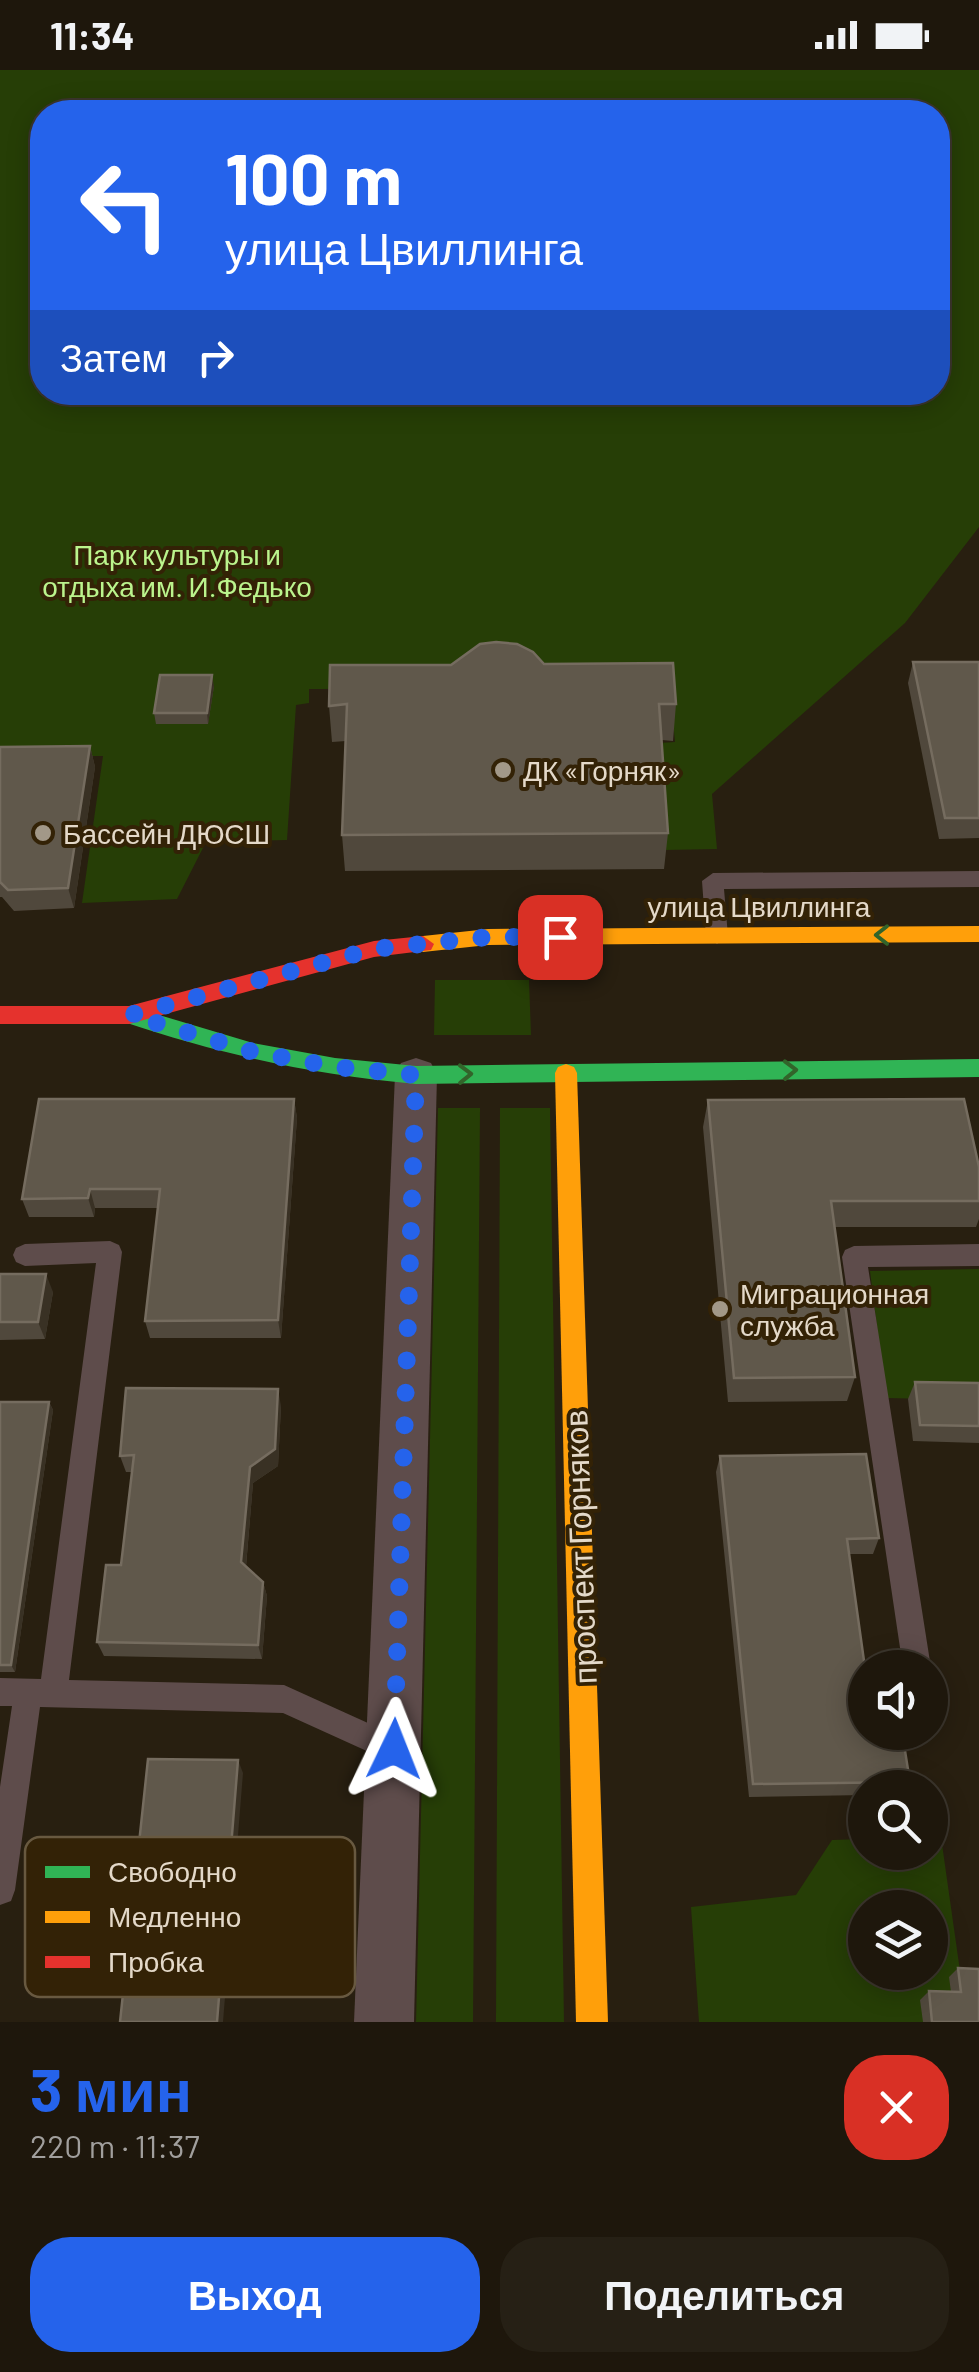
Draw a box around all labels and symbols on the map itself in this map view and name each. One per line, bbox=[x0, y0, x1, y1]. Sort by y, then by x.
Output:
park label: Парк культуры и отдыха им. И.Федько bbox=[42, 537, 312, 603]
place label: ДК «Горняк» bbox=[523, 753, 681, 787]
marker: ДК «Горняк» bbox=[492, 759, 514, 781]
place label: Бассейн ДЮСШ bbox=[63, 816, 270, 850]
marker: Бассейн ДЮСШ bbox=[32, 822, 54, 844]
street label: улица Цвиллинга bbox=[648, 889, 871, 923]
pin bbox=[518, 895, 603, 980]
one-way arrow bbox=[873, 924, 888, 946]
one-way arrow bbox=[782, 1059, 798, 1081]
one-way arrow bbox=[458, 1063, 473, 1085]
place label: Миграционная служба bbox=[740, 1276, 929, 1342]
marker: Миграционная служба bbox=[709, 1298, 731, 1320]
street label: проспект Горняков bbox=[555, 1409, 604, 1685]
position arrow bbox=[342, 1697, 446, 1801]
legend bbox=[25, 1837, 355, 1997]
text: Свободно bbox=[108, 1854, 237, 1888]
text: Медленно bbox=[108, 1899, 241, 1933]
text: Пробка bbox=[108, 1944, 204, 1978]

